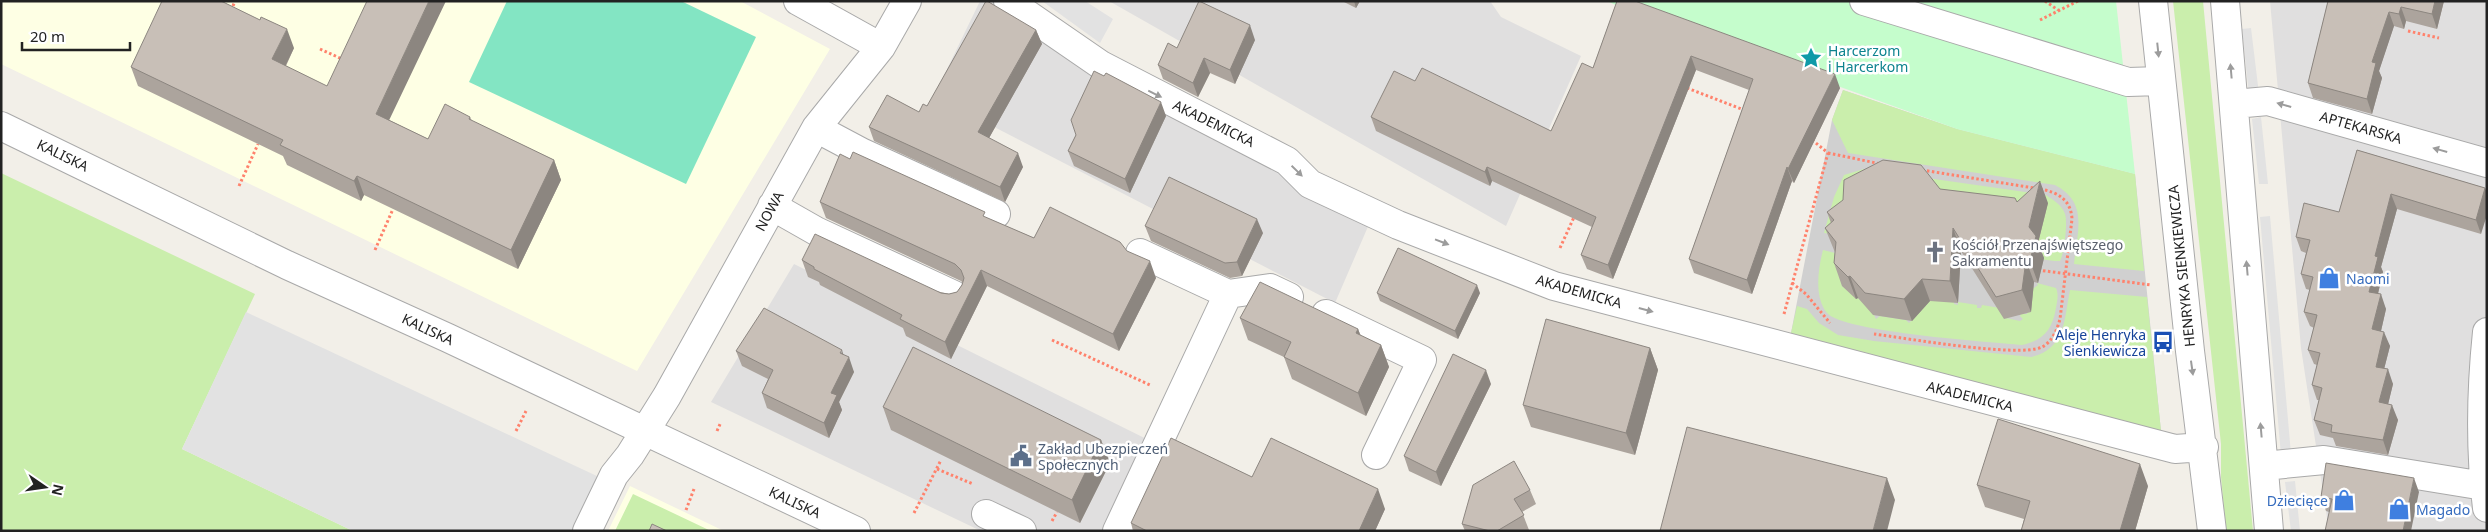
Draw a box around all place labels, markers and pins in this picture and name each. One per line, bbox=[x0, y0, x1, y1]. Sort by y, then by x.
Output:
place label: Harcerzom i Harcerkom bbox=[1828, 41, 1908, 76]
place icon: Harcerzom i Harcerkom bbox=[1798, 45, 1824, 71]
place label: Kościół Przenajświętszego Sakramentu bbox=[1952, 235, 2123, 270]
church icon: Kościół Przenajświętszego Sakramentu bbox=[1922, 239, 1948, 265]
shop icon: Naomi bbox=[2316, 265, 2342, 291]
place label: Naomi bbox=[2346, 269, 2390, 288]
place label: Aleje Henryka Sienkiewicza bbox=[2055, 325, 2146, 360]
bus stop icon: Aleje Henryka Sienkiewicza bbox=[2150, 329, 2176, 355]
place label: Zakład Ubezpieczeń Społecznych bbox=[1038, 439, 1168, 474]
public building icon: Zakład Ubezpieczeń Społecznych bbox=[1008, 443, 1034, 469]
shop icon: Dziecięce bbox=[2331, 487, 2357, 513]
place label: Dziecięce bbox=[2267, 491, 2328, 510]
shop icon: Magado bbox=[2386, 496, 2412, 522]
place label: Magado bbox=[2416, 500, 2470, 519]

